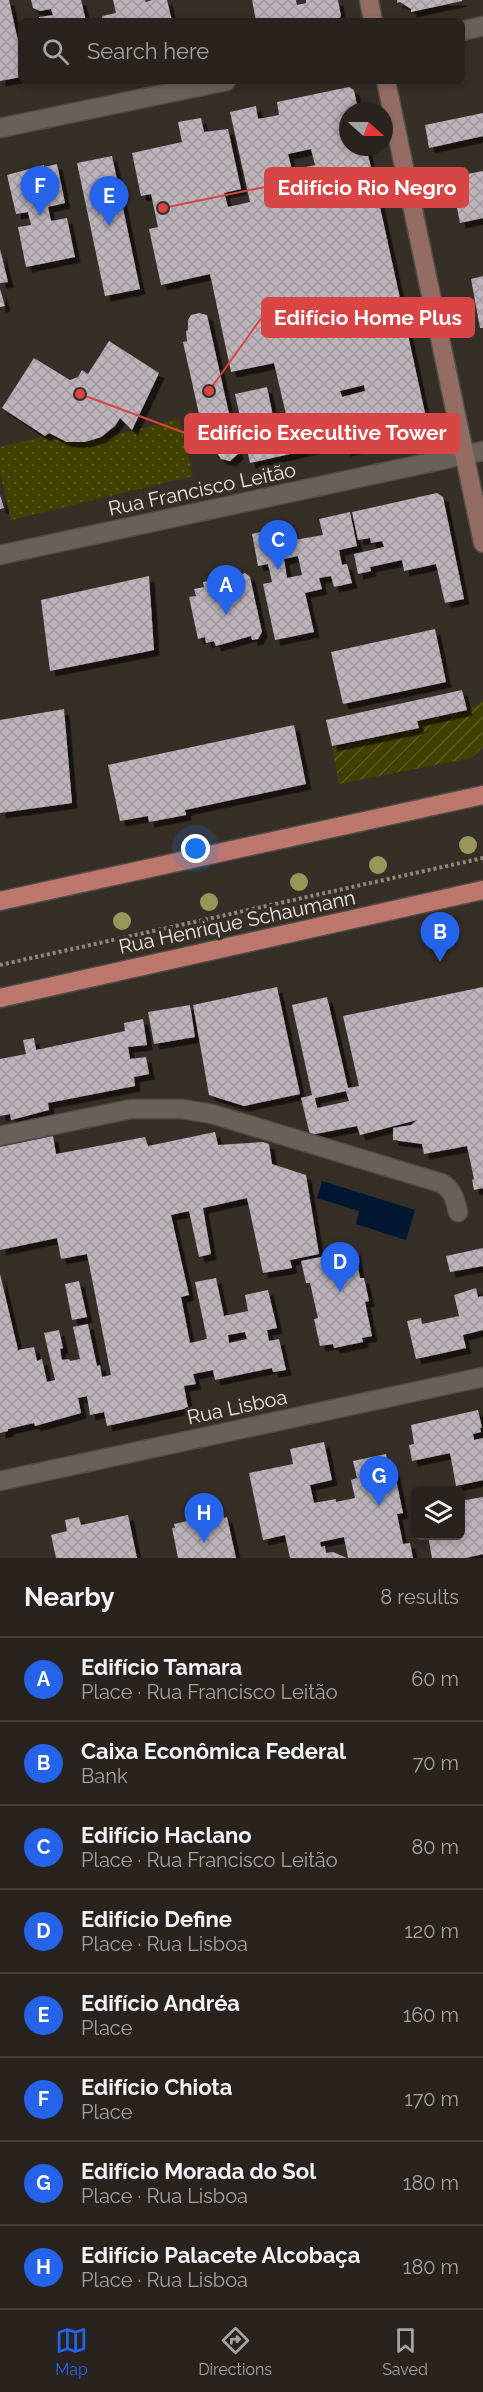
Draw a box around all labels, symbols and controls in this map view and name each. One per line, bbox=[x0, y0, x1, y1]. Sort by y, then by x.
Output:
search box bbox=[18, 18, 465, 84]
icon: search bbox=[39, 35, 72, 68]
text: Search here bbox=[87, 38, 209, 64]
north arrow bbox=[339, 102, 393, 156]
pin: F bbox=[20, 166, 60, 216]
callout: Edifício Rio Negro bbox=[265, 168, 468, 207]
text: Edifício Rio Negro bbox=[278, 175, 457, 200]
pin: E bbox=[90, 176, 128, 226]
callout: Edifício Home Plus bbox=[262, 298, 474, 337]
text: Edifício Home Plus bbox=[274, 305, 462, 330]
callout: Edifício Execultive Tower bbox=[185, 414, 459, 453]
text: Edifício Execultive Tower bbox=[197, 420, 447, 445]
street label: Rua Francisco Leitão bbox=[106, 457, 298, 521]
pin: C bbox=[258, 520, 298, 570]
pin: A bbox=[206, 566, 246, 615]
your location bbox=[181, 834, 210, 863]
street label: Rua Henrique Schaumann bbox=[116, 885, 358, 959]
pin: B bbox=[420, 912, 460, 962]
pin: D bbox=[320, 1242, 360, 1292]
street label: Rua Lisboa bbox=[185, 1385, 289, 1429]
pin: G bbox=[360, 1456, 398, 1506]
map controls bbox=[411, 1486, 465, 1540]
button: layers bbox=[411, 1486, 465, 1540]
pin: H bbox=[184, 1494, 224, 1543]
text: Nearby bbox=[24, 1582, 114, 1612]
text: 8 results bbox=[380, 1585, 459, 1609]
text: Edifício Tamara bbox=[81, 1654, 242, 1680]
text: A bbox=[37, 1667, 50, 1691]
text: 60 m bbox=[411, 1667, 459, 1691]
text: Place · Rua Francisco Leitão bbox=[81, 1680, 338, 1704]
text: Caixa Econômica Federal bbox=[81, 1738, 346, 1764]
text: B bbox=[37, 1751, 50, 1775]
text: 70 m bbox=[413, 1751, 459, 1775]
text: Bank bbox=[81, 1764, 127, 1788]
text: Edifício Haclano bbox=[81, 1822, 252, 1848]
text: C bbox=[37, 1835, 50, 1859]
text: 80 m bbox=[411, 1835, 459, 1859]
text: Place · Rua Francisco Leitão bbox=[81, 1848, 338, 1872]
text: Edifício Define bbox=[81, 1906, 232, 1932]
text: D bbox=[36, 1919, 51, 1943]
text: 120 m bbox=[404, 1919, 459, 1943]
text: Place · Rua Lisboa bbox=[81, 1932, 248, 1956]
text: Edifício Andréa bbox=[81, 1990, 240, 2016]
text: E bbox=[37, 2003, 50, 2027]
text: 160 m bbox=[403, 2003, 459, 2027]
text: Place bbox=[81, 2016, 132, 2040]
text: Edifício Chiota bbox=[81, 2074, 232, 2100]
text: F bbox=[38, 2087, 49, 2111]
text: 170 m bbox=[404, 2087, 459, 2111]
text: Place bbox=[81, 2100, 132, 2124]
text: Edifício Morada do Sol bbox=[81, 2158, 316, 2184]
text: G bbox=[36, 2171, 51, 2195]
text: 180 m bbox=[403, 2171, 459, 2195]
text: Place · Rua Lisboa bbox=[81, 2184, 248, 2208]
text: Edifício Palacete Alcobaça bbox=[81, 2242, 360, 2268]
text: H bbox=[36, 2255, 51, 2279]
text: 180 m bbox=[403, 2255, 459, 2279]
text: Place · Rua Lisboa bbox=[81, 2268, 248, 2292]
tab: Map bbox=[55, 2324, 88, 2379]
tab: Directions bbox=[198, 2324, 272, 2379]
tab: Saved bbox=[382, 2324, 428, 2379]

